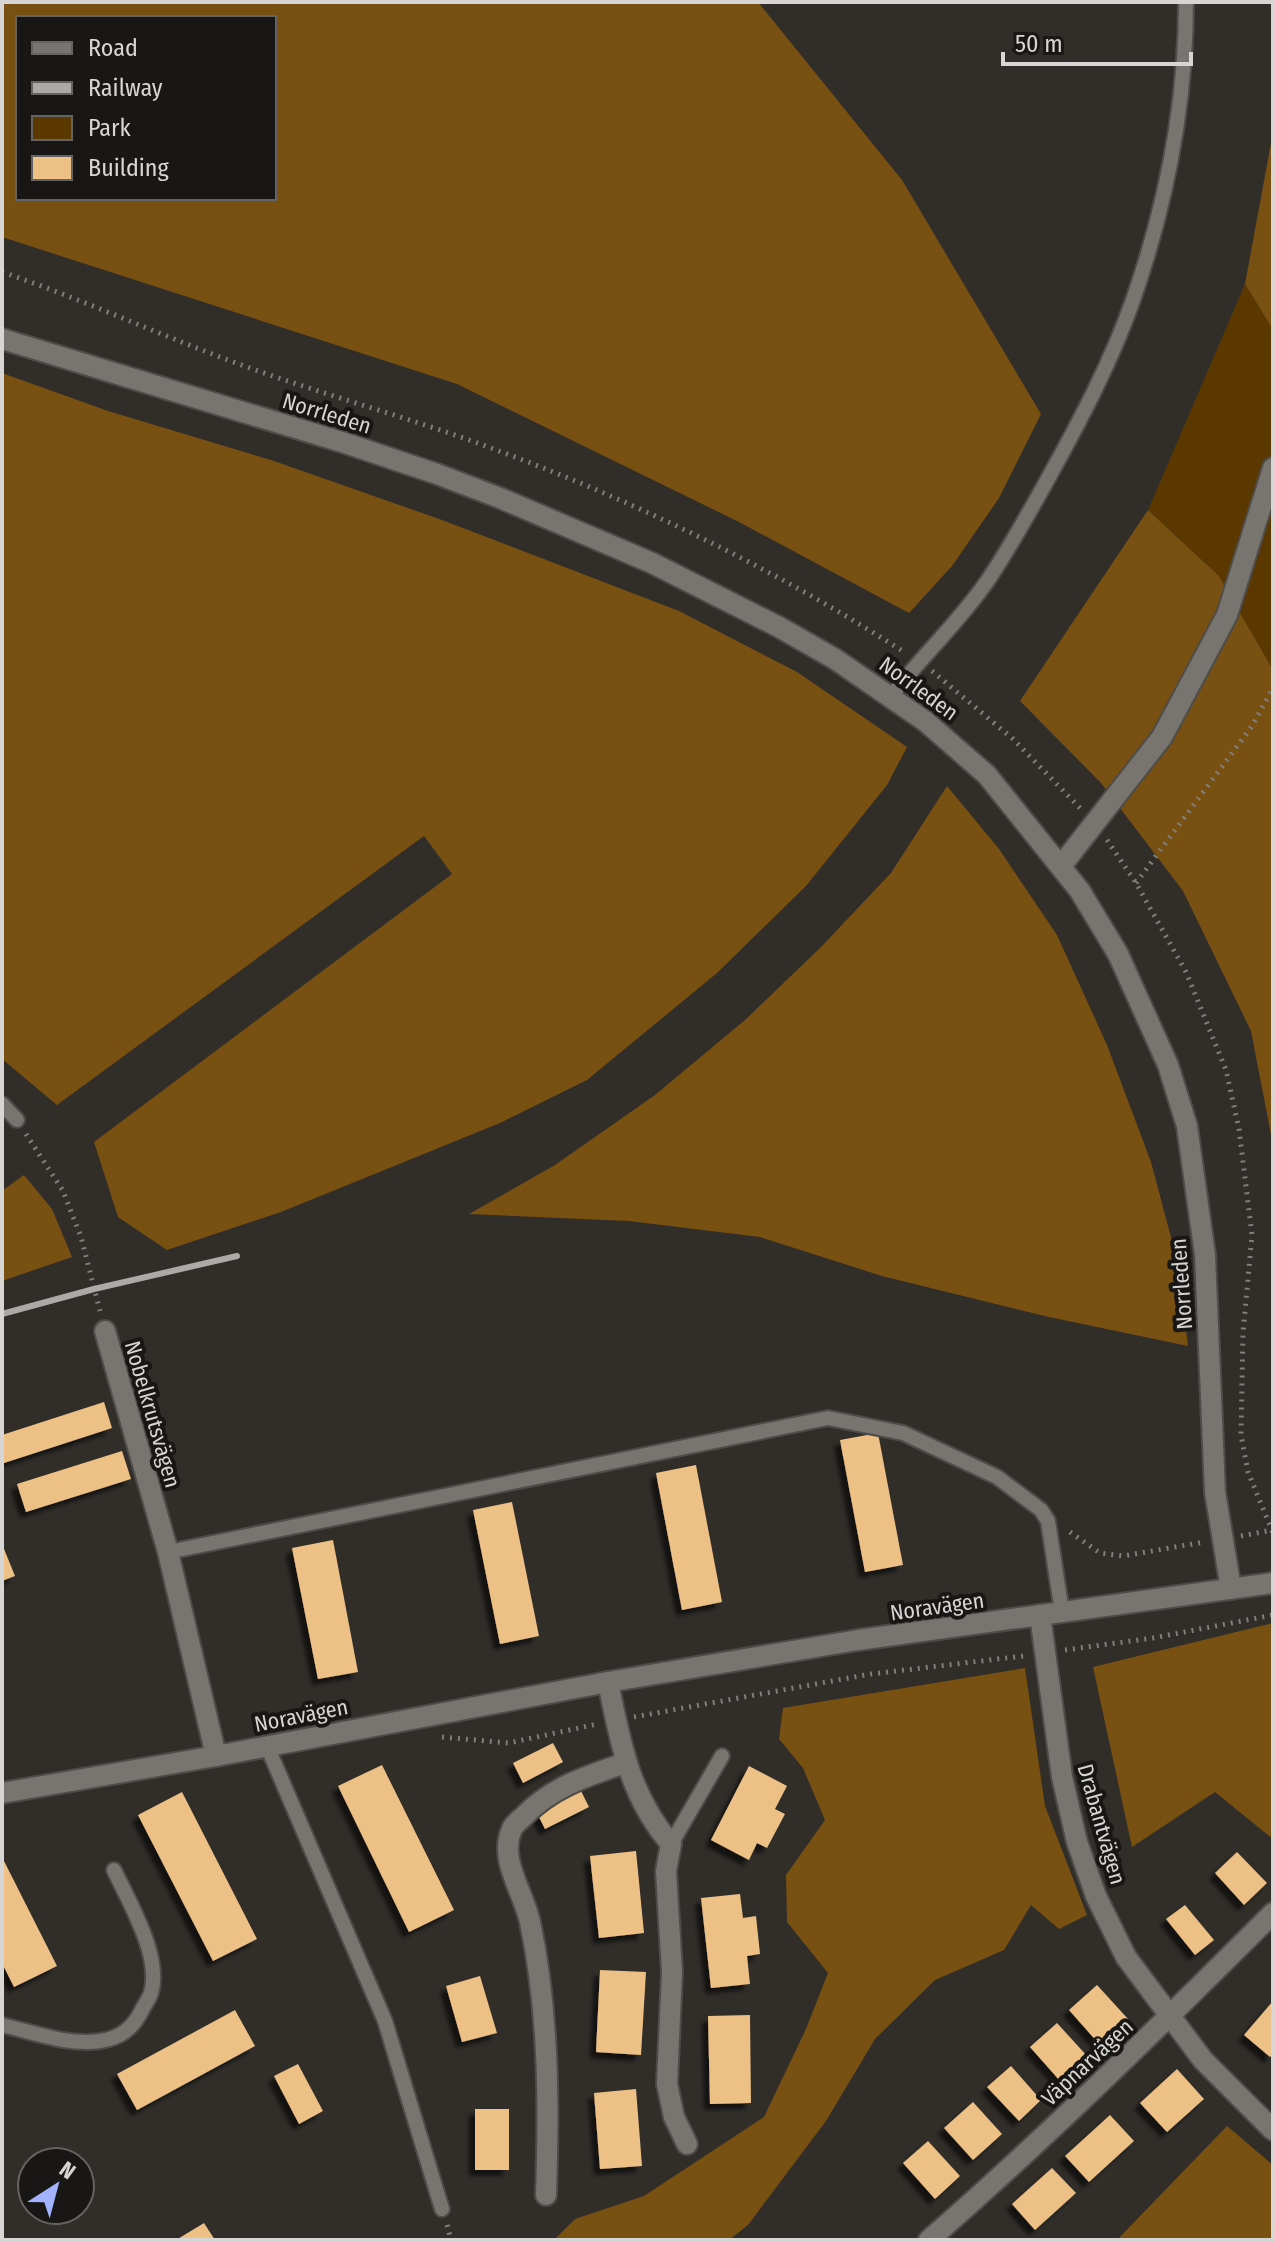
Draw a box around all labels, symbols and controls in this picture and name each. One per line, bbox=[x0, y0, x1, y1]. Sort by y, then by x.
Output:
legend bbox=[16, 16, 276, 200]
scale bar bbox=[1003, 16, 1191, 66]
text: 50 m bbox=[1015, 30, 1063, 58]
text: Road bbox=[88, 34, 138, 62]
text: Railway bbox=[88, 74, 163, 102]
text: Park bbox=[88, 114, 131, 142]
text: Building bbox=[88, 154, 170, 182]
street label: Norrleden bbox=[279, 387, 374, 440]
street label: Norrleden bbox=[874, 651, 963, 726]
street label: Norrleden bbox=[1165, 1238, 1198, 1330]
street label: Nobelkrutsvägen bbox=[119, 1338, 186, 1491]
street label: Noravägen bbox=[888, 1587, 986, 1626]
street label: Noravägen bbox=[252, 1693, 350, 1738]
street label: Drabantvägen bbox=[1071, 1761, 1132, 1887]
street label: Väpnarvägen bbox=[1036, 2013, 1139, 2112]
north arrow bbox=[16, 2146, 96, 2226]
text: N bbox=[54, 2155, 81, 2185]

